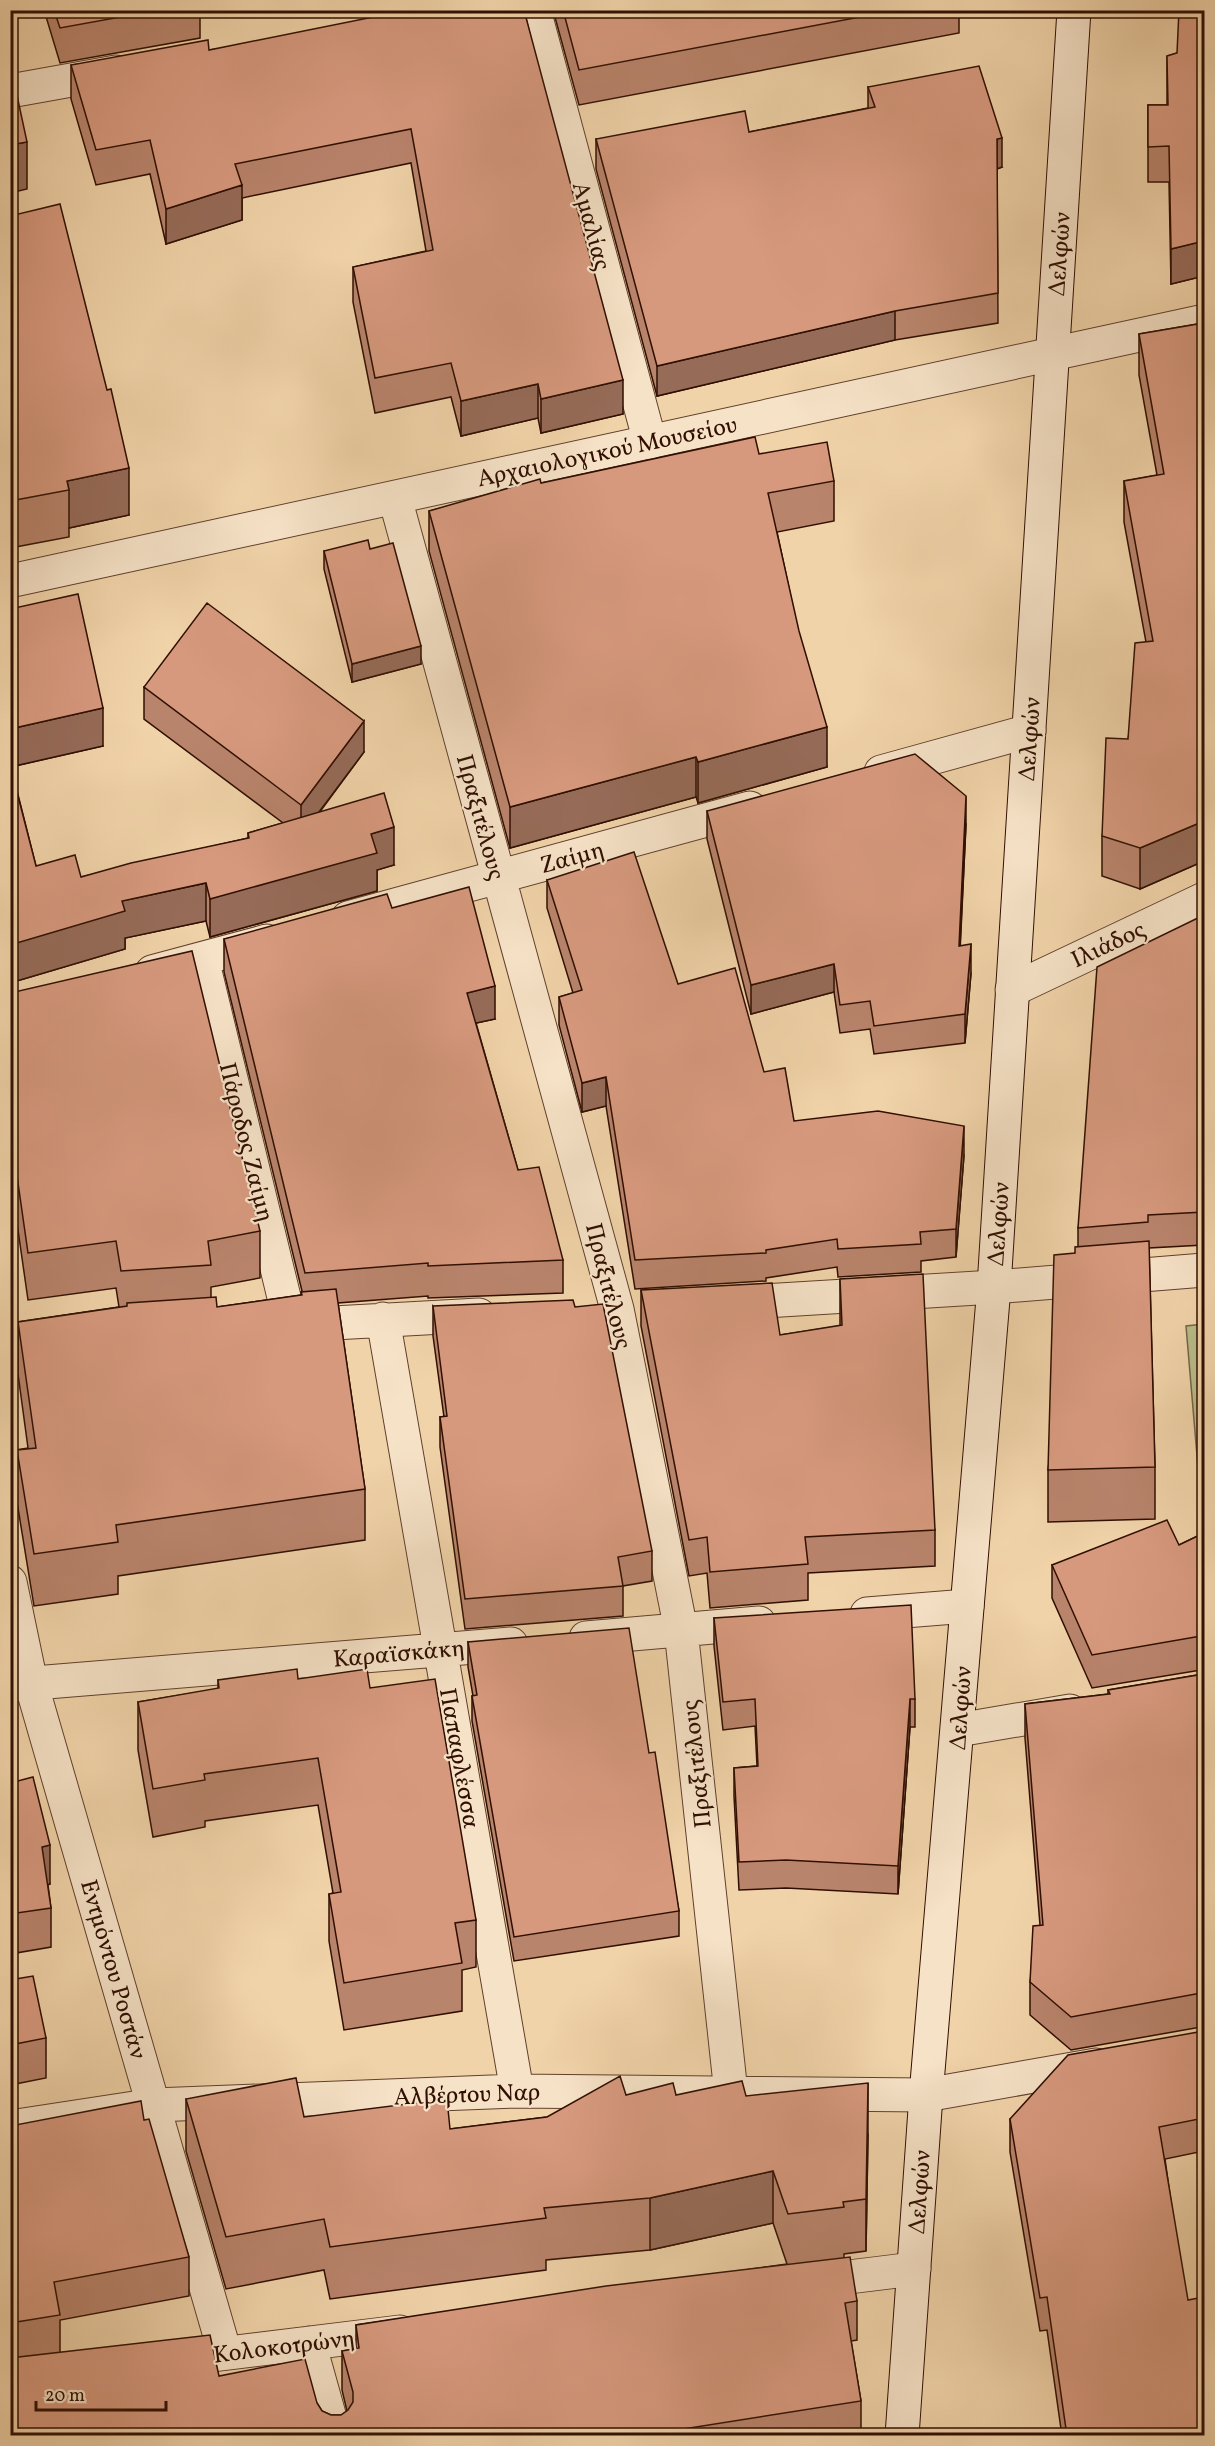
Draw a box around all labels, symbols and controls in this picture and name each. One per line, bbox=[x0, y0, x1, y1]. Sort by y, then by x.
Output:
street label: Αμαλίας bbox=[562, 178, 618, 275]
street label: Δελφών bbox=[1041, 211, 1081, 297]
street label: Αρχαιολογικού Μουσείου bbox=[474, 409, 741, 497]
street label: Δελφών bbox=[1011, 696, 1051, 782]
street label: Πραξιτέλους bbox=[446, 751, 512, 884]
street label: Ζαίμη bbox=[537, 834, 609, 884]
street label: Ιλιάδος bbox=[1066, 914, 1152, 978]
street label: Πάροδος Ζαίμη bbox=[209, 1059, 281, 1226]
street label: Δελφών bbox=[980, 1181, 1020, 1267]
street label: Πραξιτέλους bbox=[575, 1220, 639, 1353]
street label: Καραϊσκάκη bbox=[332, 1632, 467, 1678]
street label: Δελφών bbox=[942, 1665, 982, 1751]
street label: Παπαφλέσσα bbox=[429, 1685, 487, 1831]
street label: Πραξιτέλους bbox=[674, 1698, 722, 1830]
street label: Εντμόντου Ροστάν bbox=[70, 1876, 154, 2064]
street label: Αλβέρτου Ναρ bbox=[393, 2076, 541, 2116]
street label: Δελφών bbox=[901, 2149, 941, 2235]
street label: Κολοκοτρώνη bbox=[211, 2322, 357, 2374]
scale bar bbox=[36, 2374, 166, 2412]
text: 20 m bbox=[45, 2384, 85, 2409]

